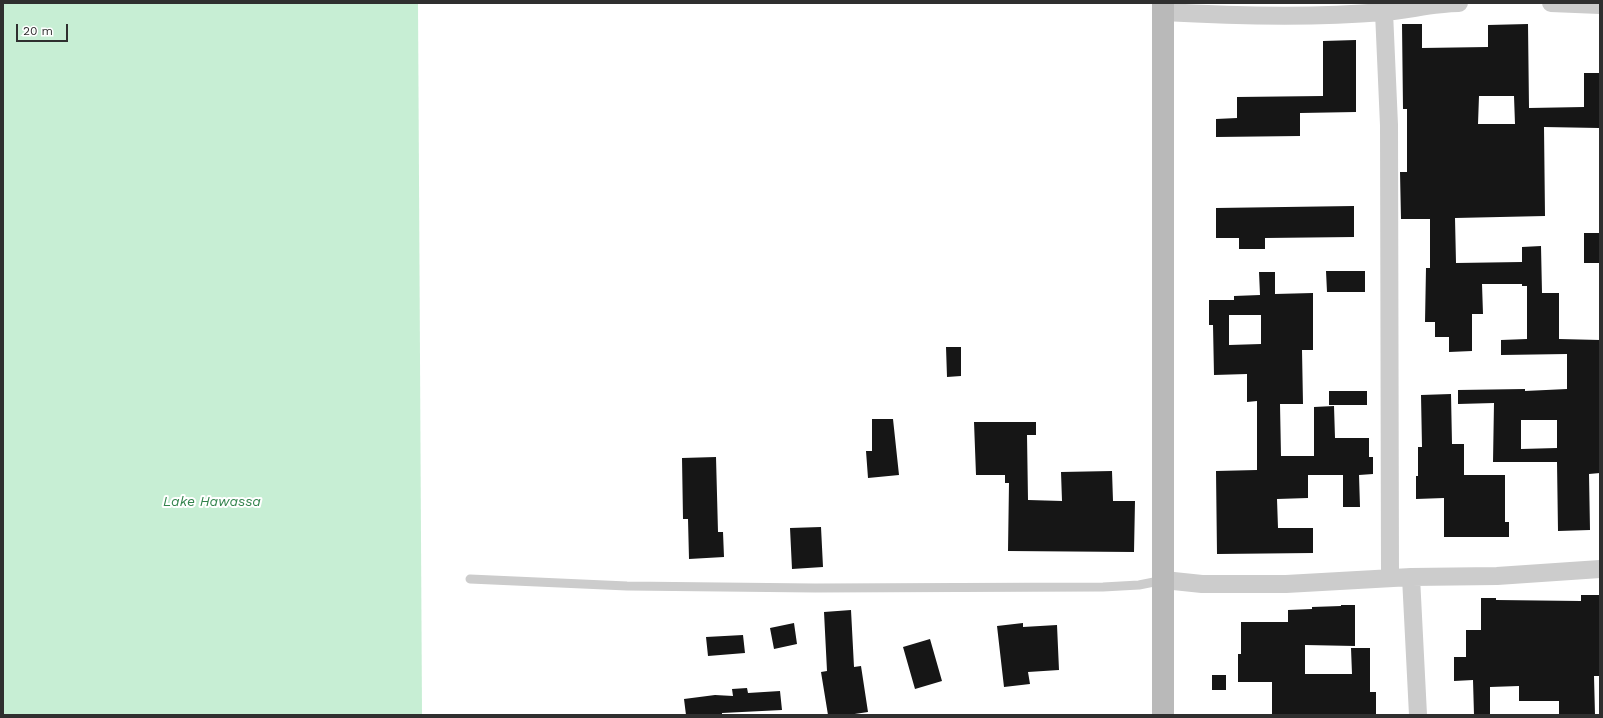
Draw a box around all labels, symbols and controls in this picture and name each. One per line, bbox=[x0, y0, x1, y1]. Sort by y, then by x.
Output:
scale bar bbox=[18, 16, 70, 42]
text: 20 m bbox=[23, 24, 53, 38]
water label: Lake Hawassa bbox=[163, 494, 261, 510]

